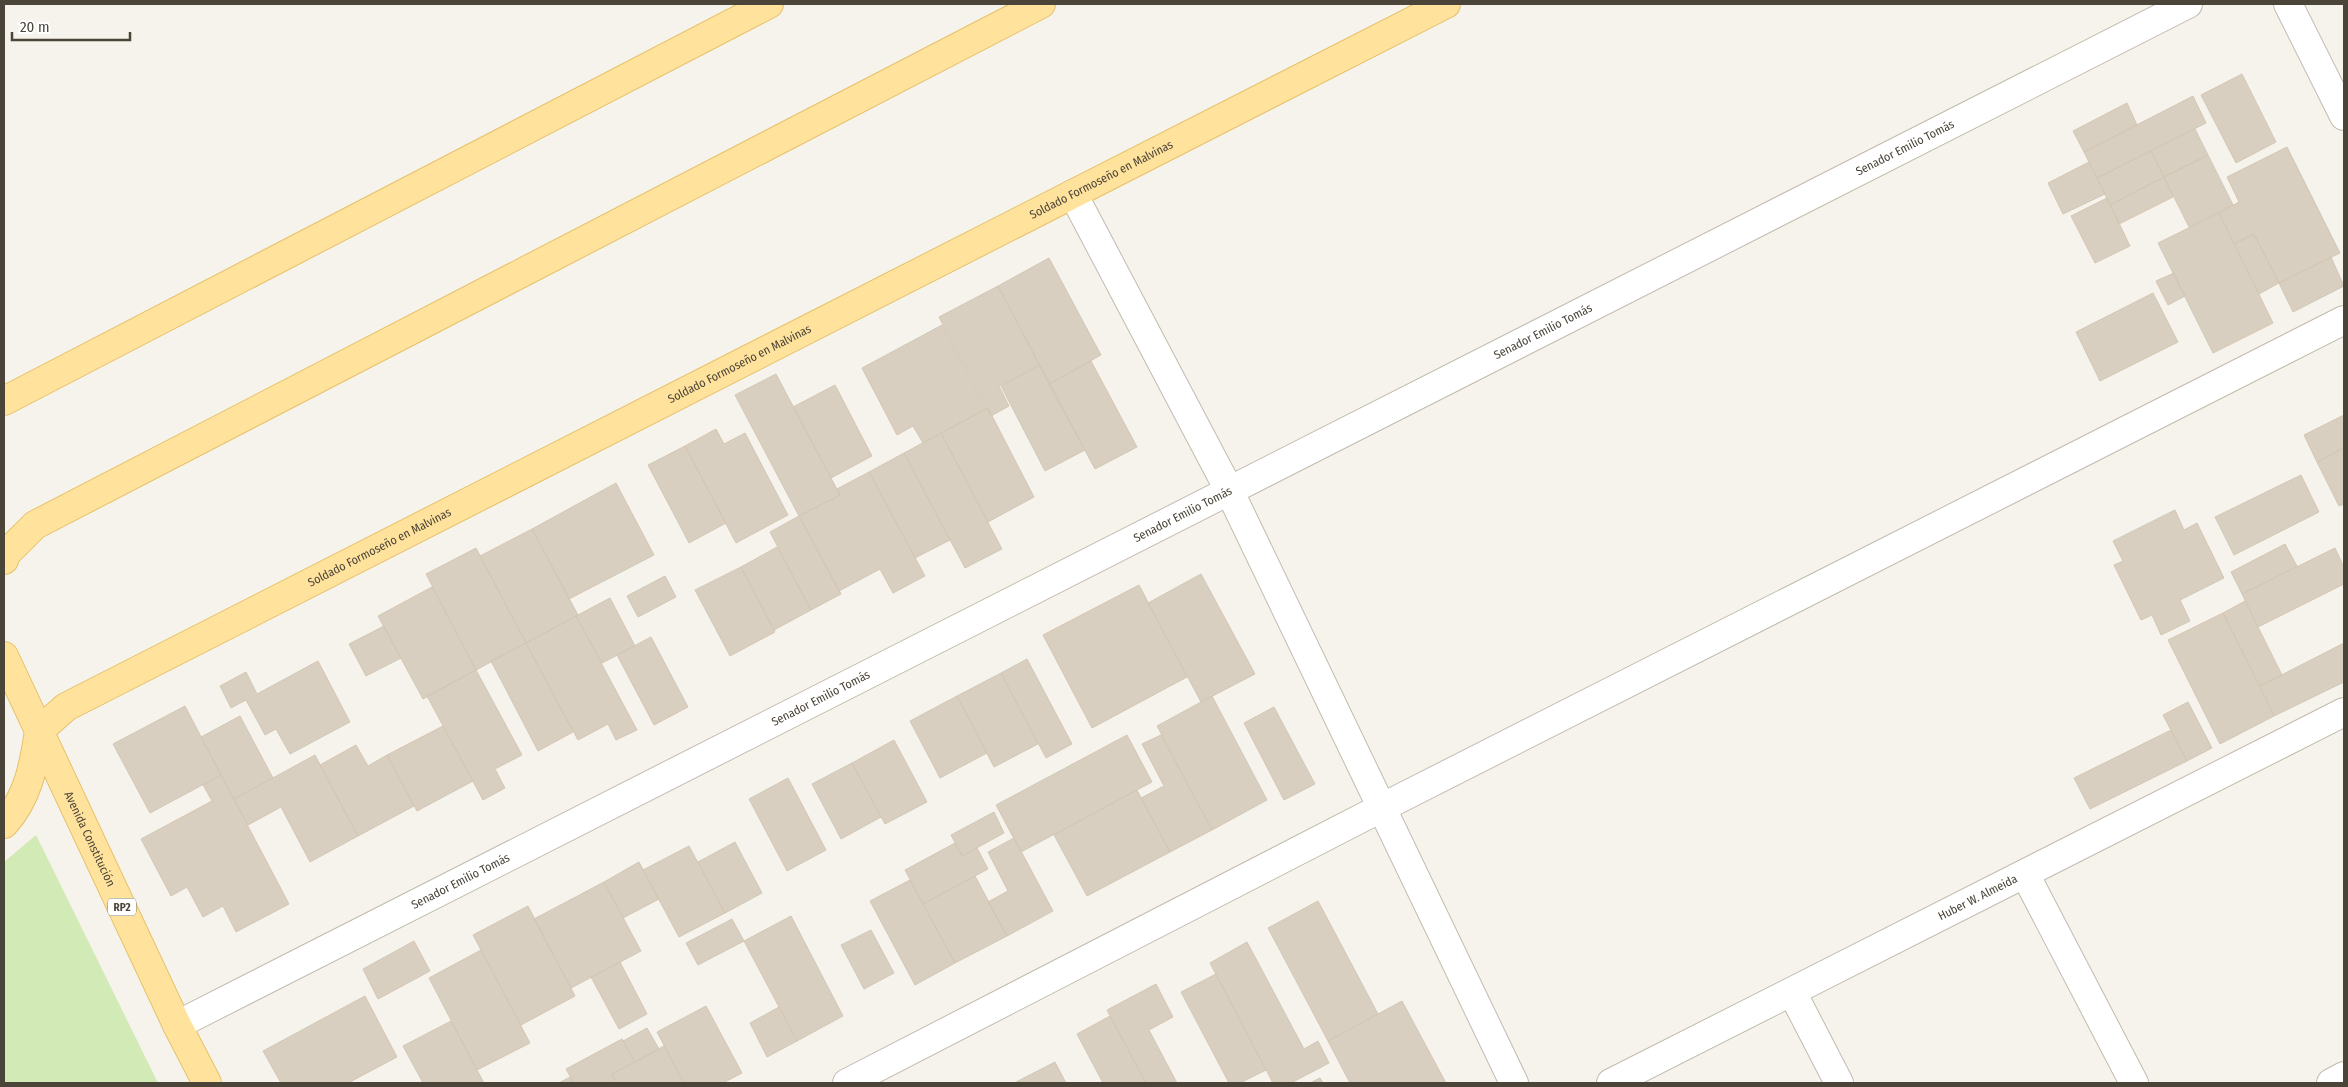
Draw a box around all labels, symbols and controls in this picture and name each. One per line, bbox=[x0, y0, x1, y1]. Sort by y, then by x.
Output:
scale bar bbox=[12, 10, 130, 42]
text: 20 m bbox=[20, 18, 50, 36]
street label: Senador Emilio Tomás bbox=[1854, 117, 1957, 178]
street label: Soldado Formoseño en Malvinas bbox=[1027, 137, 1175, 222]
street label: Senador Emilio Tomás bbox=[1492, 301, 1595, 362]
street label: Soldado Formoseño en Malvinas bbox=[666, 322, 813, 406]
street label: Senador Emilio Tomás bbox=[1131, 484, 1234, 545]
street label: Soldado Formoseño en Malvinas bbox=[306, 505, 453, 590]
street label: Senador Emilio Tomás bbox=[769, 667, 872, 729]
street label: Avenida Constitución bbox=[61, 789, 118, 889]
street label: Senador Emilio Tomás bbox=[409, 850, 512, 912]
street label: Huber W. Almeida bbox=[1936, 871, 2020, 923]
road number: RP2 bbox=[108, 899, 136, 916]

